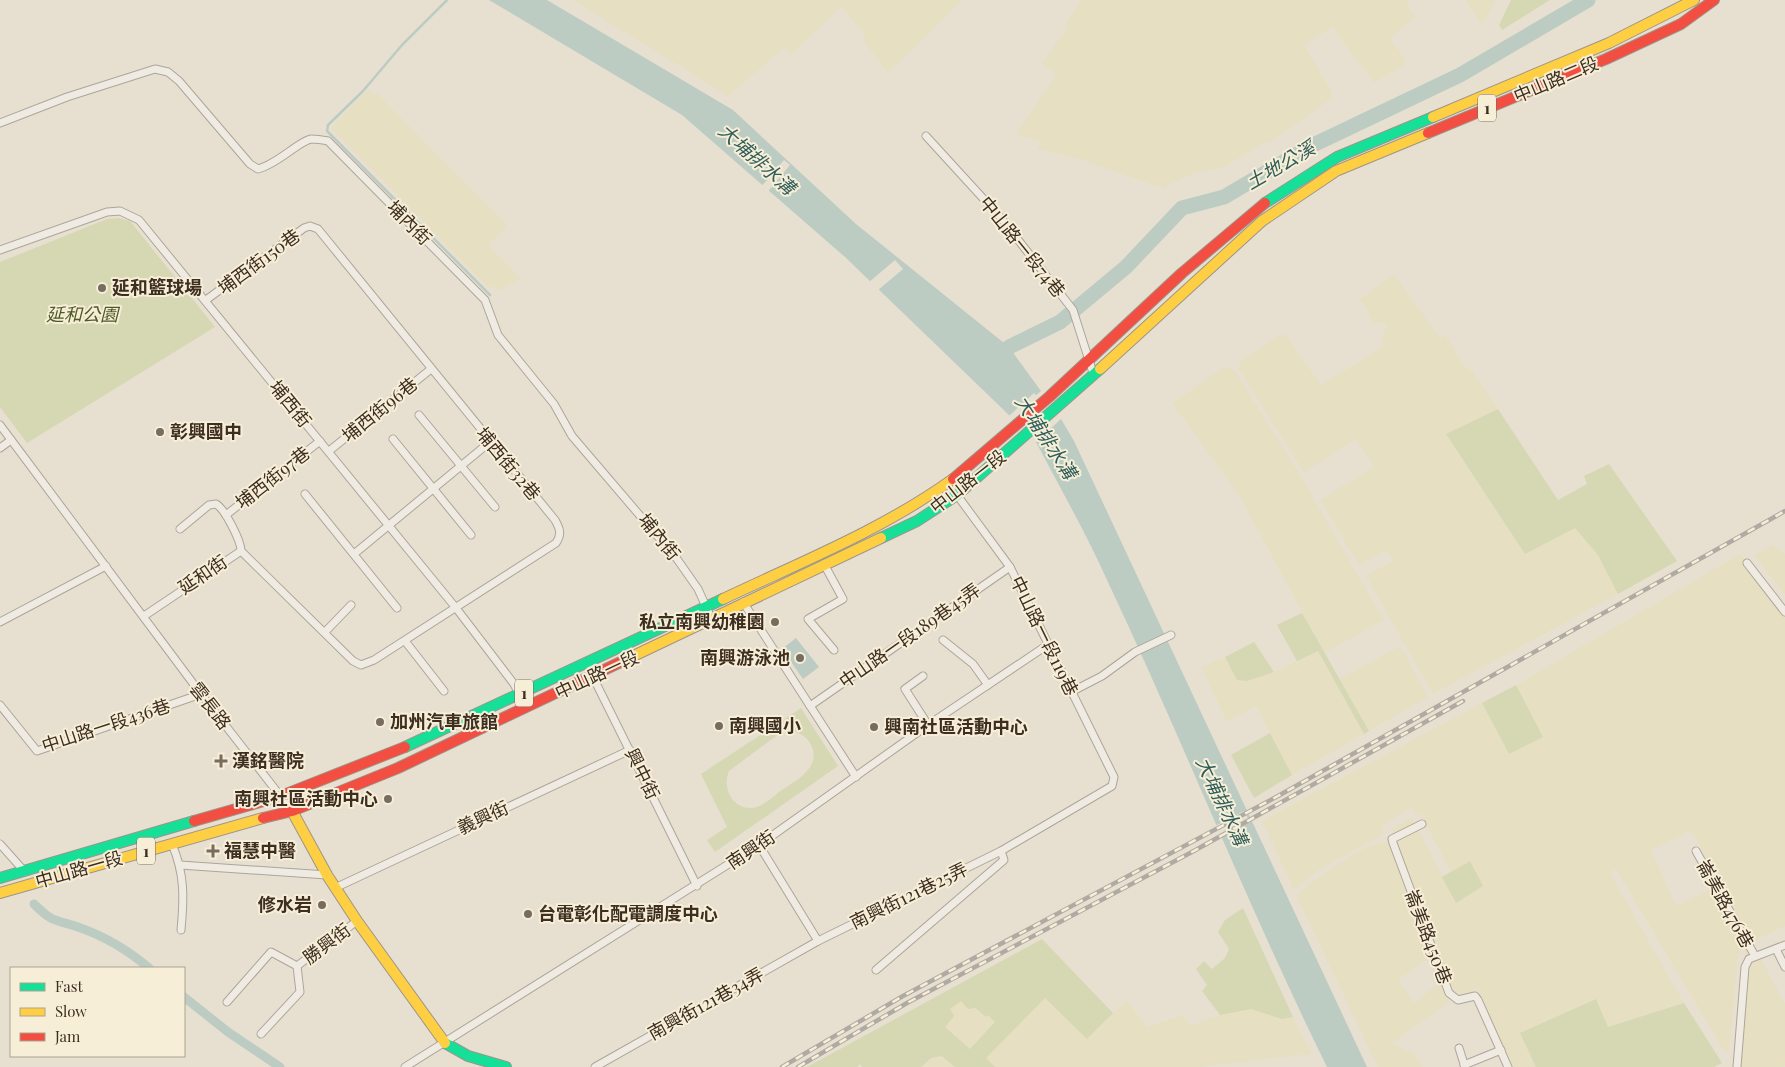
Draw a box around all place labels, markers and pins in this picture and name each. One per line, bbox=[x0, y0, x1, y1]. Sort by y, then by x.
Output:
place label: 延和籃球場 bbox=[112, 275, 202, 299]
marker: 延和籃球場 bbox=[96, 282, 108, 294]
place label: 彰興國中 bbox=[170, 419, 242, 443]
marker: 彰興國中 bbox=[154, 426, 166, 438]
place label: 私立南興幼稚園 bbox=[639, 609, 765, 633]
marker: 私立南興幼稚園 bbox=[769, 616, 781, 628]
place label: 南興游泳池 bbox=[700, 645, 790, 669]
marker: 南興游泳池 bbox=[794, 652, 806, 664]
place label: 加州汽車旅館 bbox=[390, 709, 498, 733]
place label: 南興國小 bbox=[729, 713, 801, 737]
place label: 興南社區活動中心 bbox=[884, 714, 1028, 738]
marker: 加州汽車旅館 bbox=[374, 716, 386, 728]
marker: 南興國小 bbox=[713, 720, 725, 732]
marker: 興南社區活動中心 bbox=[868, 721, 880, 733]
place label: 漢銘醫院 bbox=[232, 748, 304, 772]
marker: 漢銘醫院 bbox=[214, 754, 228, 768]
place label: 南興社區活動中心 bbox=[234, 786, 378, 810]
marker: 南興社區活動中心 bbox=[382, 793, 394, 805]
place label: 福慧中醫 bbox=[224, 838, 296, 862]
marker: 福慧中醫 bbox=[206, 844, 220, 858]
place label: 修水岩 bbox=[257, 892, 312, 916]
marker: 修水岩 bbox=[316, 899, 328, 911]
place label: 台電彰化配電調度中心 bbox=[538, 901, 718, 925]
marker: 台電彰化配電調度中心 bbox=[522, 908, 534, 920]

